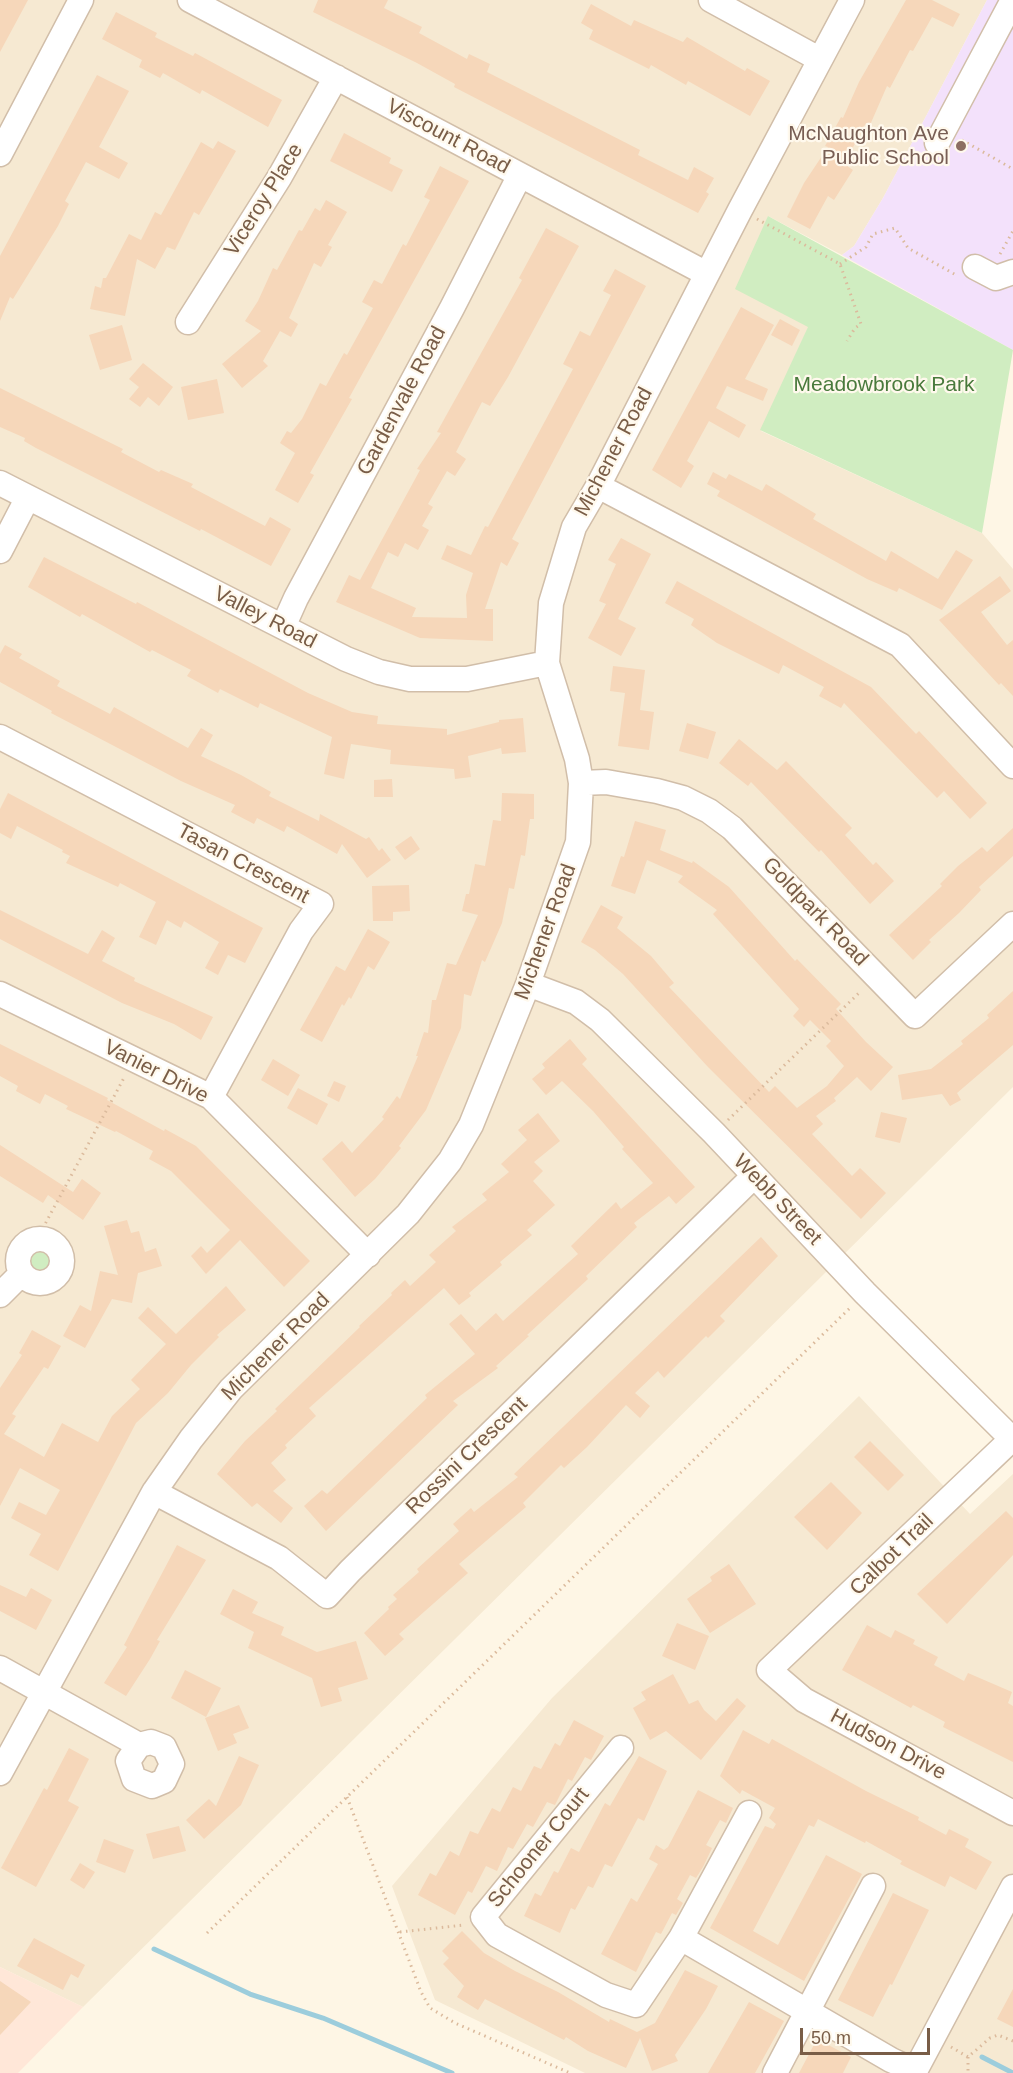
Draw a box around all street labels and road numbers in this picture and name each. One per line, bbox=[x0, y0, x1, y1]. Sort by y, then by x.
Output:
street label: Viscount Road bbox=[382, 94, 514, 180]
street label: Viceroy Place bbox=[219, 139, 309, 261]
street label: Gardenvale Road bbox=[352, 322, 452, 480]
street label: Michener Road bbox=[569, 383, 659, 521]
street label: Valley Road bbox=[210, 581, 320, 655]
street label: Tasan Crescent bbox=[173, 819, 313, 909]
street label: Goldpark Road bbox=[757, 852, 873, 972]
street label: Michener Road bbox=[510, 861, 582, 1003]
street label: Vanier Drive bbox=[100, 1035, 212, 1109]
street label: Webb Street bbox=[728, 1149, 826, 1251]
street label: Michener Road bbox=[217, 1288, 335, 1406]
street label: Rossini Crescent bbox=[401, 1392, 533, 1520]
street label: Calbot Trail bbox=[845, 1509, 939, 1601]
street label: Hudson Drive bbox=[826, 1704, 950, 1786]
street label: Schooner Court bbox=[483, 1783, 595, 1913]

